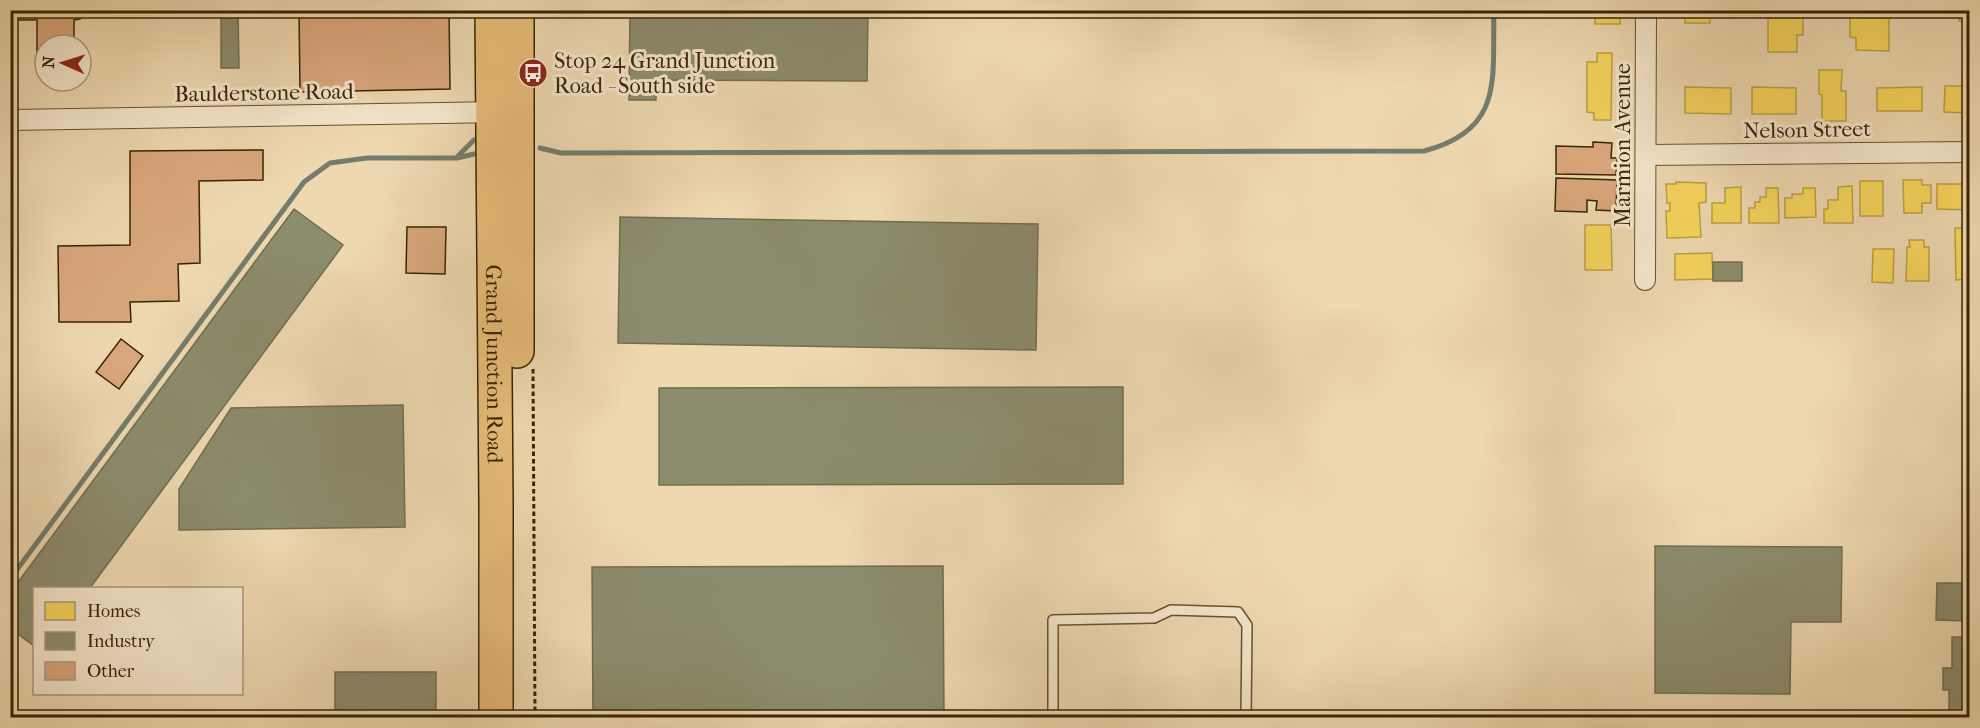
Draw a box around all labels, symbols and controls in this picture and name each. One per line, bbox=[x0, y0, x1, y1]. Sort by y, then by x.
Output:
north arrow bbox=[33, 33, 93, 93]
place label: Stop 24 Grand Junction Road - South side bbox=[554, 48, 775, 99]
text: N bbox=[39, 55, 58, 69]
bus stop icon: Stop 24 Grand Junction Road - South side bbox=[517, 57, 549, 89]
street label: Marmion Avenue bbox=[1610, 63, 1636, 227]
street label: Baulderstone Road bbox=[174, 78, 355, 108]
street label: Nelson Street bbox=[1743, 116, 1871, 144]
street label: Grand Junction Road bbox=[480, 264, 508, 465]
legend bbox=[33, 587, 243, 695]
text: Homes bbox=[87, 601, 141, 622]
text: Industry bbox=[87, 631, 156, 652]
text: Other bbox=[87, 661, 135, 682]

